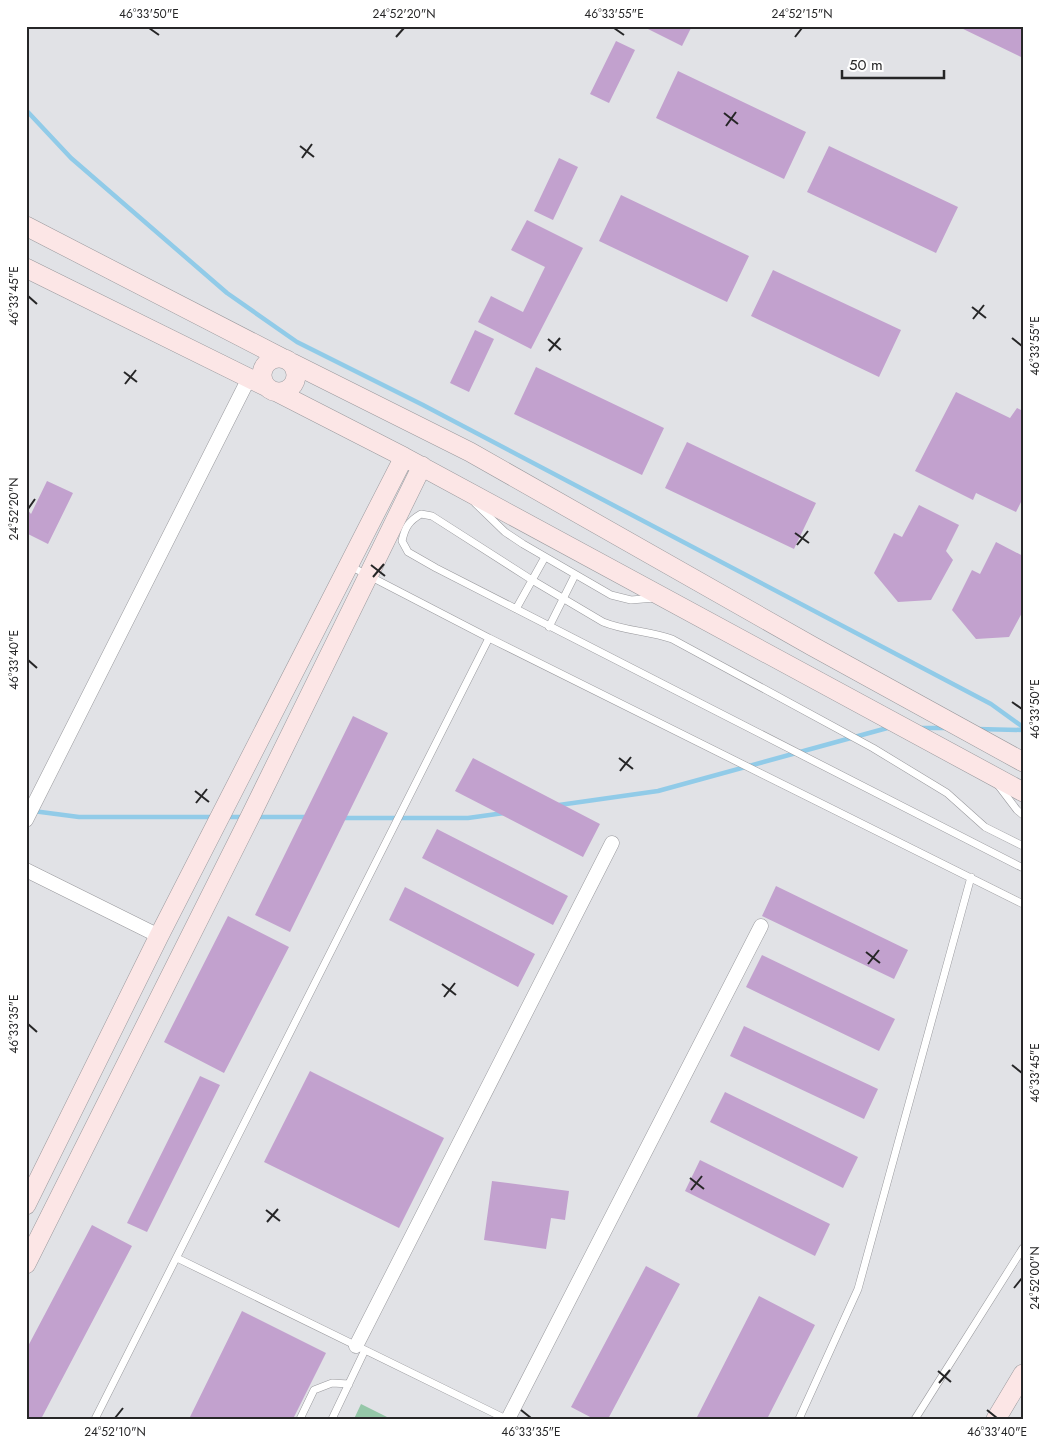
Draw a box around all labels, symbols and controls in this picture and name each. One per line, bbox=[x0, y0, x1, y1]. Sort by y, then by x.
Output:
text: 46°33'50"E bbox=[119, 5, 179, 23]
text: 24°52'20"N bbox=[372, 5, 436, 23]
text: 46°33'55"E bbox=[584, 5, 644, 23]
text: 24°52'15"N bbox=[771, 5, 833, 23]
scale bar bbox=[842, 48, 944, 80]
text: 50 m bbox=[849, 54, 883, 76]
text: 46°33'45"E bbox=[5, 266, 23, 326]
text: 46°33'55"E bbox=[1026, 316, 1044, 376]
text: 24°52'20"N bbox=[5, 477, 23, 541]
text: 46°33'40"E bbox=[5, 630, 23, 690]
text: 46°33'50"E bbox=[1026, 679, 1044, 739]
text: 46°33'35"E bbox=[5, 994, 23, 1054]
text: 46°33'45"E bbox=[1026, 1043, 1044, 1103]
text: 24°52'00"N bbox=[1026, 1246, 1044, 1310]
text: 24°52'10"N bbox=[84, 1423, 146, 1441]
text: 46°33'35"E bbox=[501, 1423, 561, 1441]
text: 46°33'40"E bbox=[967, 1423, 1027, 1441]

